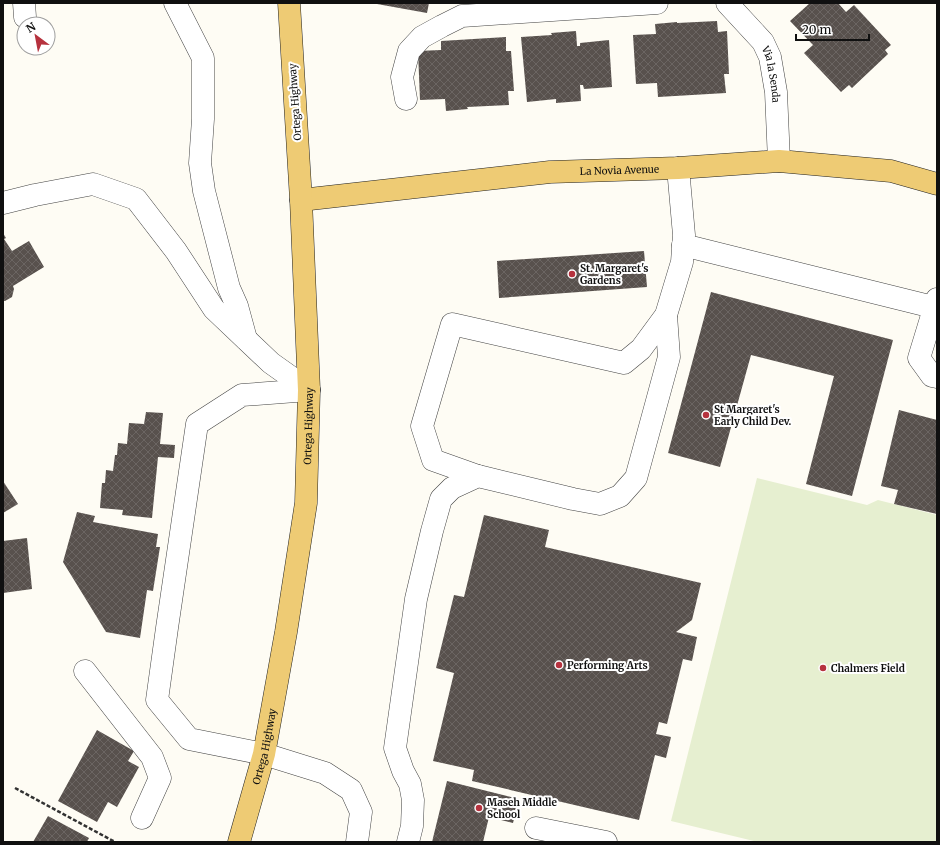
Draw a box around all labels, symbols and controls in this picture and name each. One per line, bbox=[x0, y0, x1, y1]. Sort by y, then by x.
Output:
north arrow bbox=[16, 16, 56, 56]
scale bar bbox=[796, 16, 869, 42]
text: N bbox=[23, 19, 38, 36]
text: 20 m bbox=[802, 22, 831, 37]
street label: Via la Senda bbox=[759, 43, 783, 104]
street label: Ortega Highway bbox=[286, 63, 304, 141]
street label: La Novia Avenue bbox=[579, 162, 659, 178]
place label: St. Margaret's Gardens bbox=[580, 262, 648, 287]
marker: St. Margaret's Gardens bbox=[567, 269, 577, 279]
street label: Ortega Highway bbox=[301, 387, 316, 465]
place label: St Margaret's Early Child Dev. bbox=[714, 403, 792, 428]
marker: St Margaret's Early Child Dev. bbox=[701, 410, 711, 420]
place label: Performing Arts bbox=[567, 659, 648, 672]
marker: Performing Arts bbox=[554, 660, 564, 670]
place label: Chalmers Field bbox=[831, 662, 905, 675]
marker: Chalmers Field bbox=[818, 663, 828, 673]
street label: Ortega Highway bbox=[249, 707, 279, 786]
place label: Maseh Middle School bbox=[487, 796, 557, 821]
marker: Maseh Middle School bbox=[474, 803, 484, 813]

